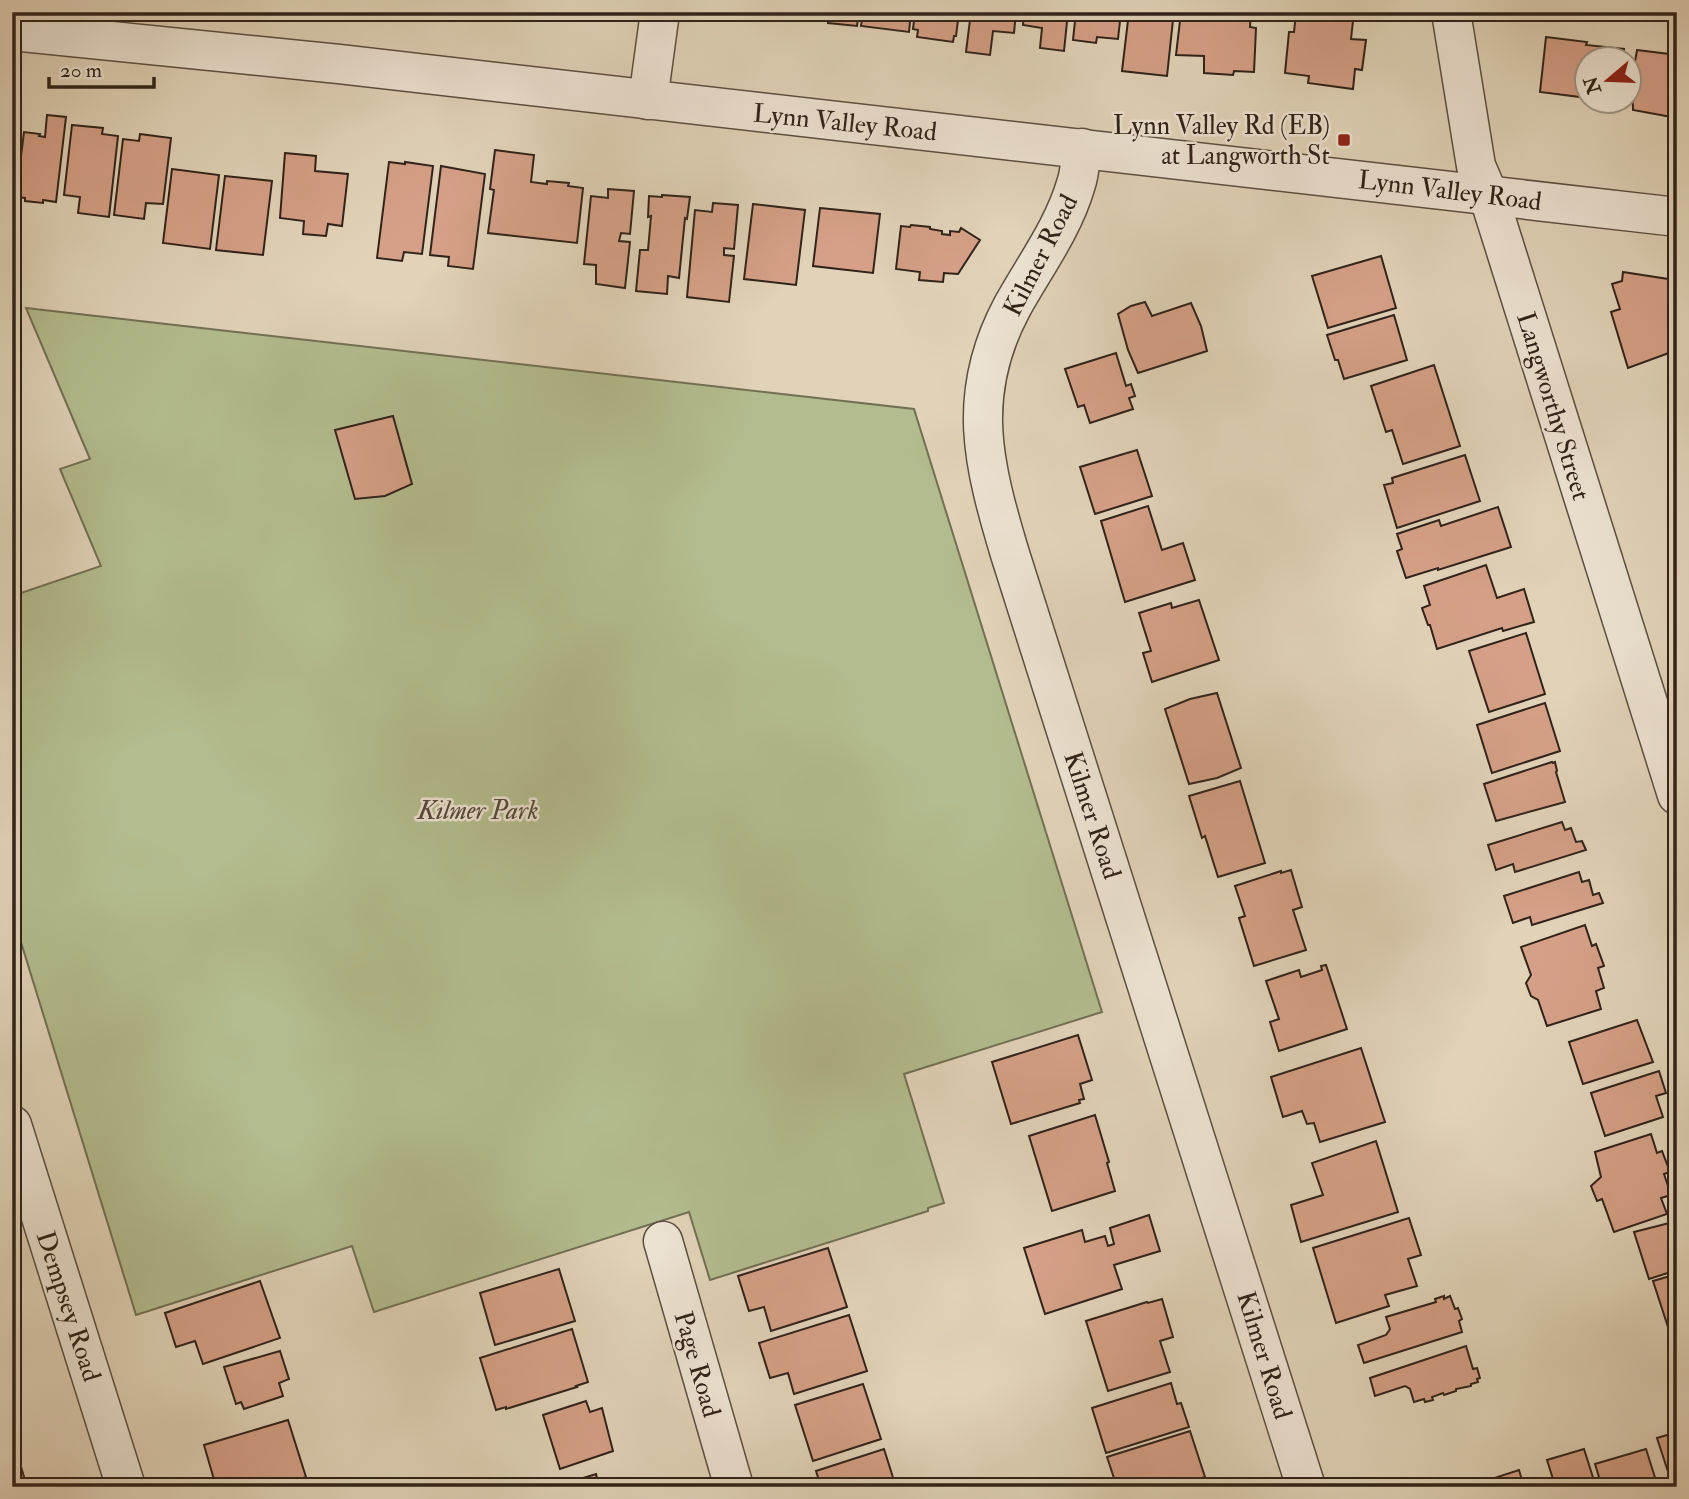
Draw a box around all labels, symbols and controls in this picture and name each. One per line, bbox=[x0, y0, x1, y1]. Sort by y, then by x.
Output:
scale bar bbox=[49, 46, 154, 90]
north arrow bbox=[1574, 46, 1644, 116]
text: 20 m bbox=[60, 57, 102, 84]
text: N bbox=[1578, 72, 1607, 98]
street label: Lynn Valley Road bbox=[751, 97, 939, 149]
place label: Lynn Valley Rd (EB) at Langworth St bbox=[1113, 110, 1330, 172]
marker: Lynn Valley Rd (EB) at Langworth St bbox=[1336, 132, 1352, 148]
street label: Lynn Valley Road bbox=[1356, 164, 1544, 218]
street label: Kilmer Road bbox=[997, 189, 1085, 322]
street label: Langworthy Street bbox=[1509, 308, 1597, 504]
street label: Kilmer Road bbox=[1056, 747, 1128, 883]
park label: Kilmer Park bbox=[416, 795, 538, 827]
street label: Dempsey Road bbox=[28, 1227, 107, 1386]
street label: Kilmer Road bbox=[1229, 1287, 1299, 1423]
street label: Page Road bbox=[667, 1308, 727, 1421]

